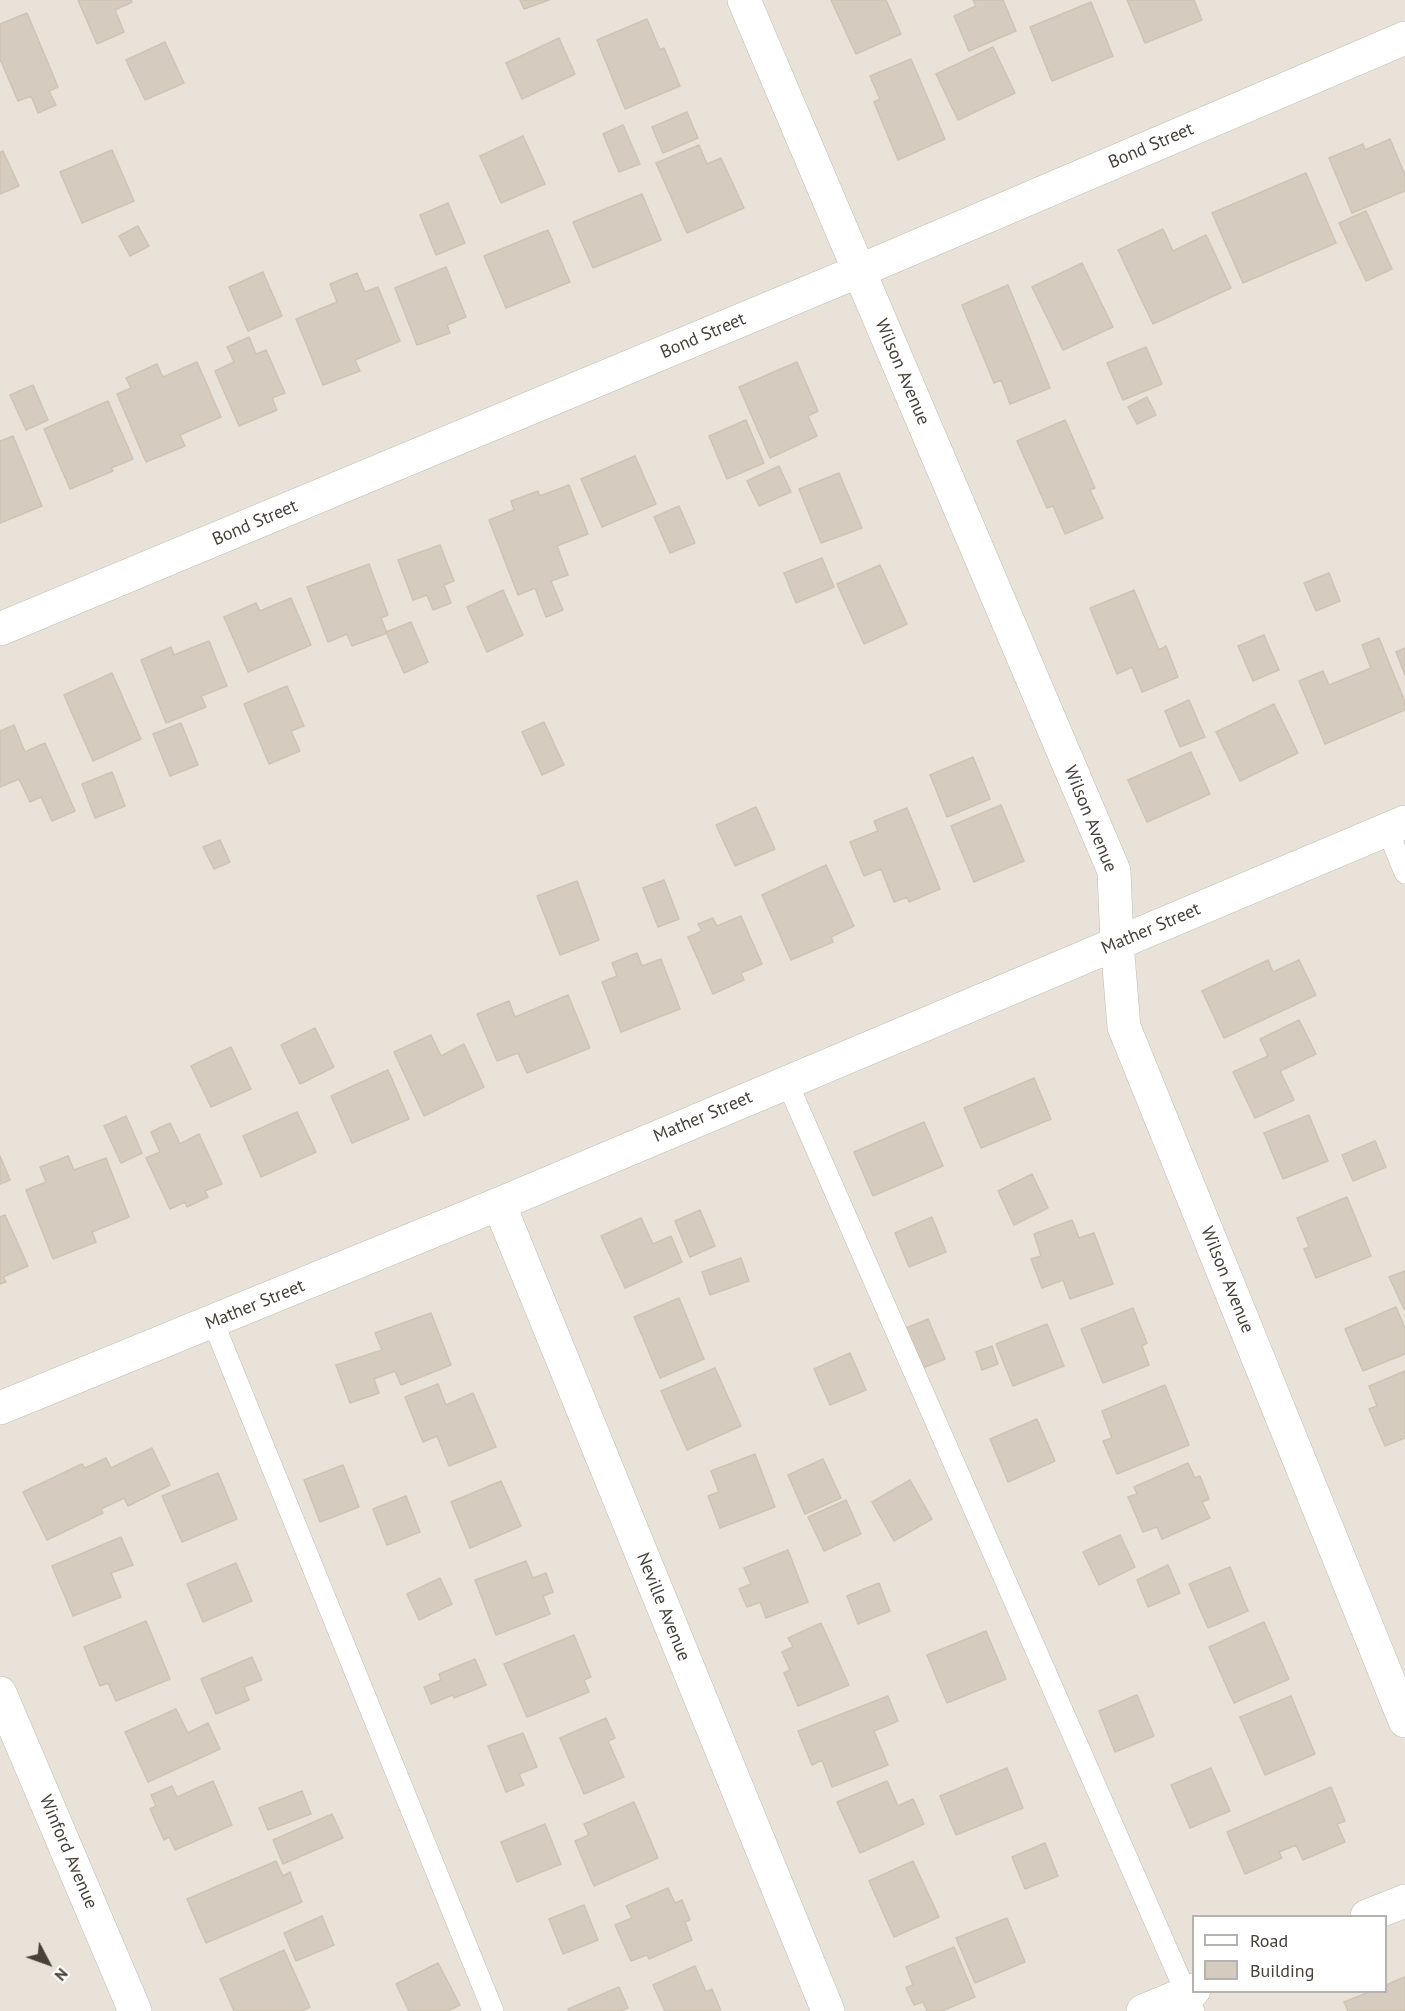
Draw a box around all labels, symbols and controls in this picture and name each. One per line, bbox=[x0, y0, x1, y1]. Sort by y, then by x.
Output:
street label: Bond Street bbox=[1105, 118, 1197, 174]
street label: Bond Street bbox=[657, 308, 749, 364]
street label: Wilson Avenue bbox=[870, 316, 934, 428]
street label: Bond Street bbox=[209, 495, 301, 551]
street label: Wilson Avenue bbox=[1059, 763, 1121, 875]
street label: Mather Street bbox=[1098, 899, 1204, 959]
street label: Mather Street bbox=[650, 1087, 756, 1147]
street label: Wilson Avenue bbox=[1196, 1224, 1258, 1336]
street label: Mather Street bbox=[202, 1275, 308, 1335]
street label: Neville Avenue bbox=[631, 1550, 695, 1664]
street label: Winford Avenue bbox=[34, 1792, 102, 1912]
legend bbox=[1192, 1915, 1387, 1993]
text: Road bbox=[1250, 1929, 1288, 1952]
north arrow bbox=[18, 1933, 78, 1993]
text: Building bbox=[1250, 1959, 1314, 1982]
text: N bbox=[51, 1964, 73, 1985]

